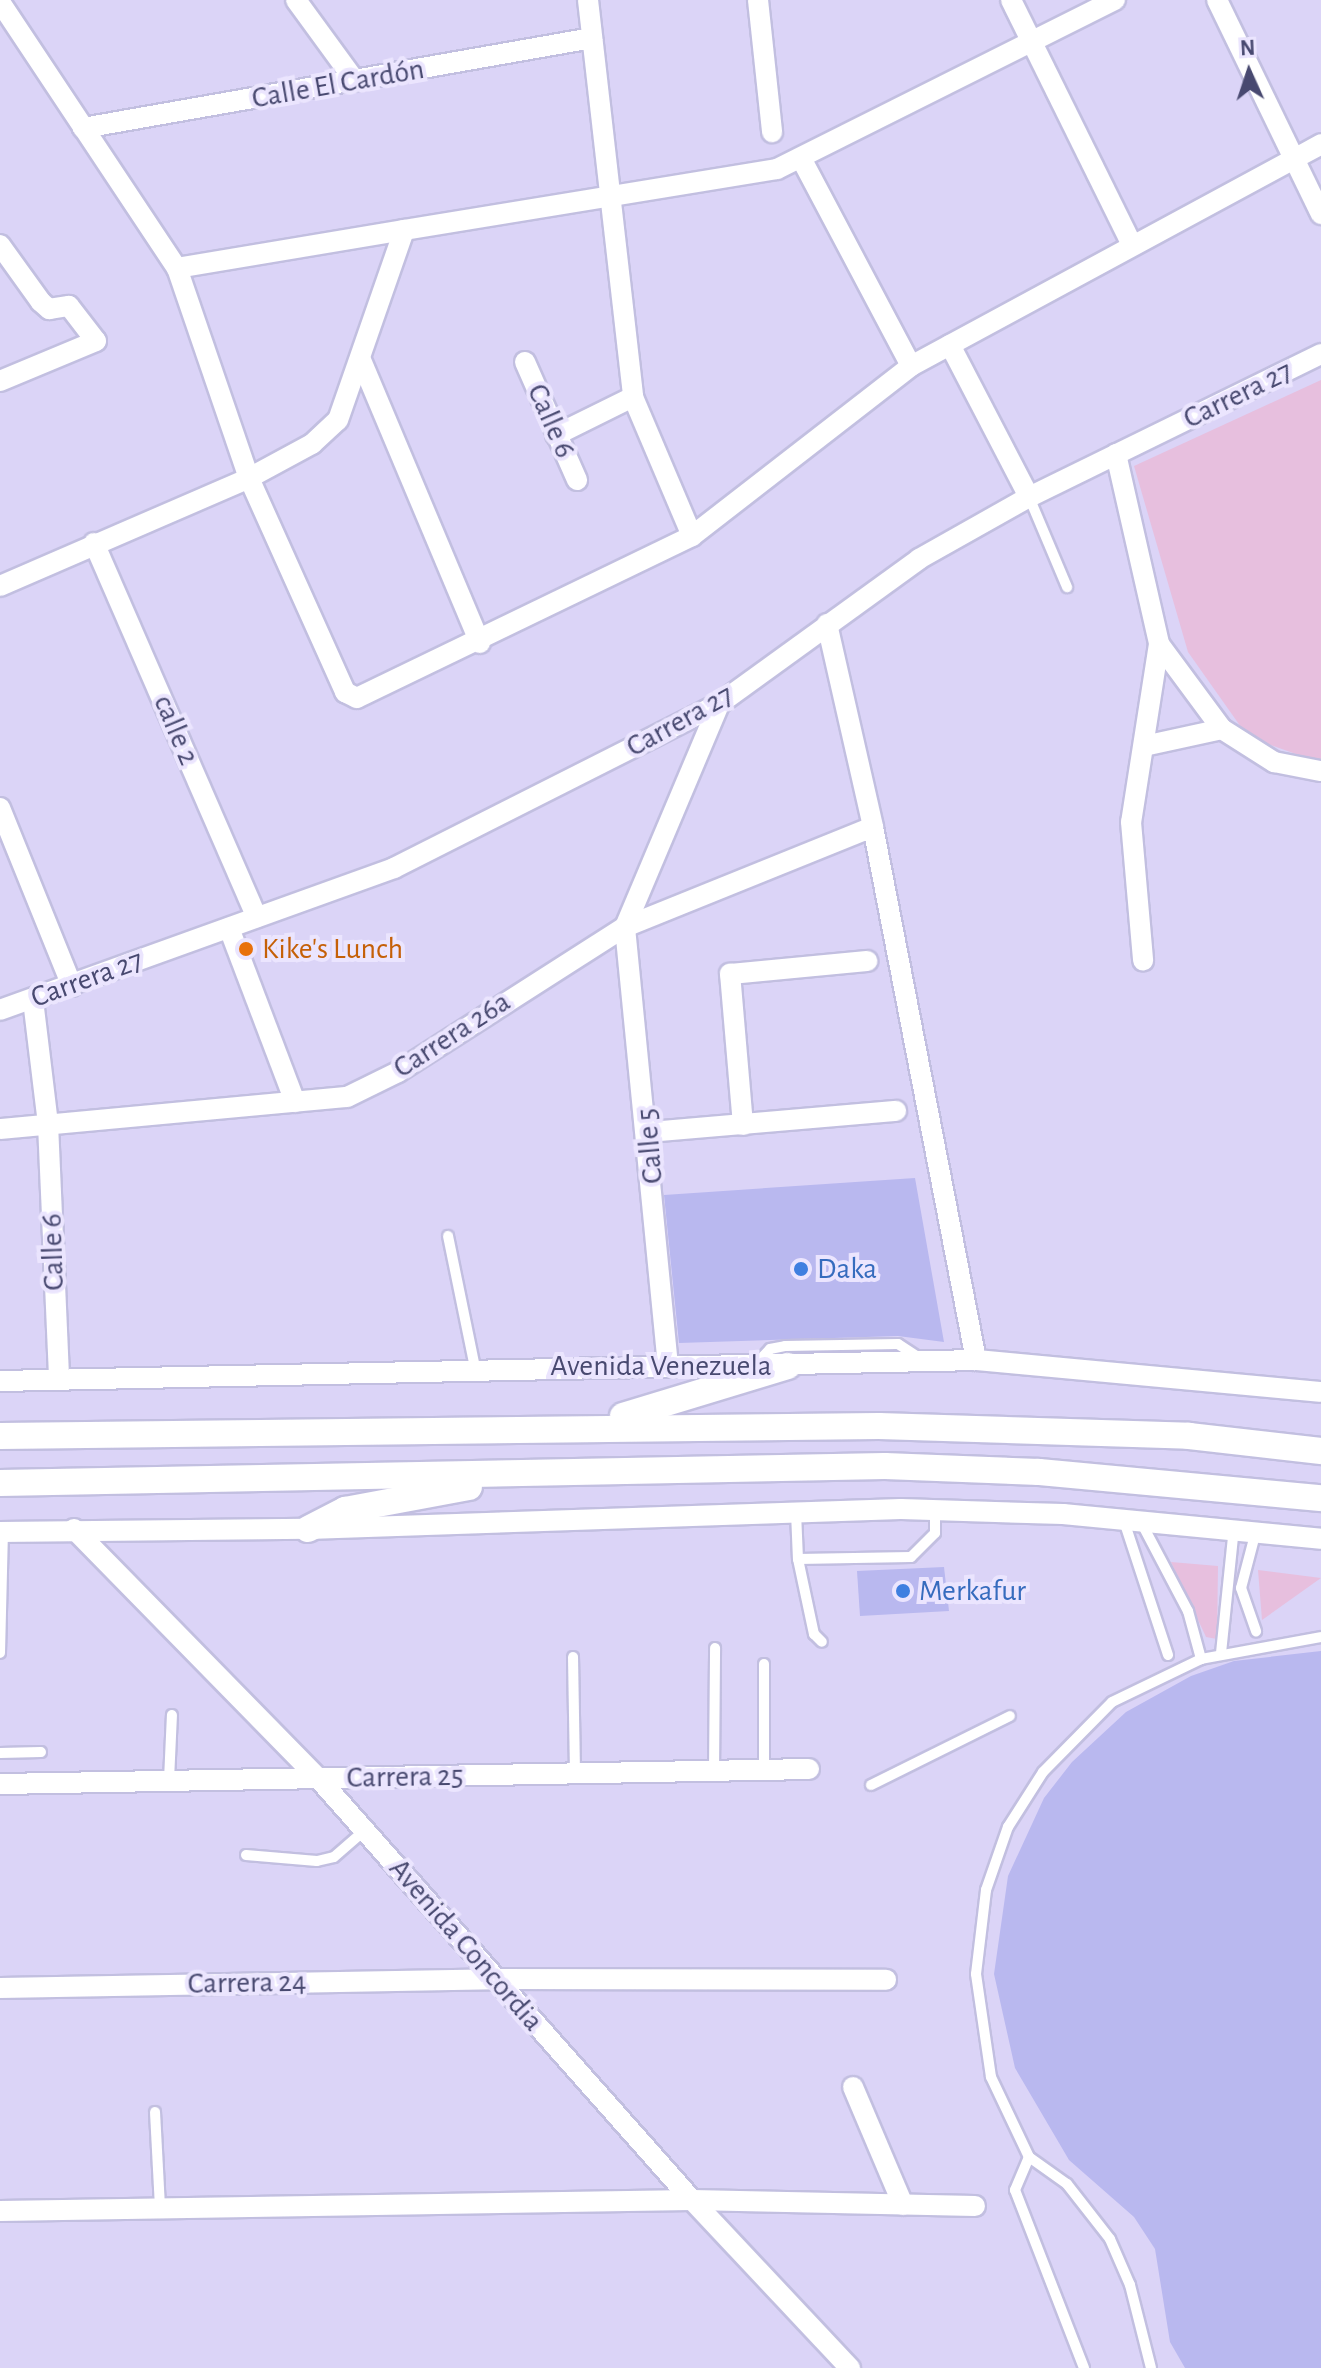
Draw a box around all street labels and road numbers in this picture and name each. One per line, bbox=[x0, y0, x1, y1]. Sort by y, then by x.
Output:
street label: Calle El Cardón bbox=[249, 51, 427, 117]
street label: Carrera 27 bbox=[1178, 353, 1298, 437]
street label: Calle 6 bbox=[519, 378, 583, 464]
street label: Carrera 27 bbox=[620, 677, 740, 765]
street label: calle 2 bbox=[145, 690, 207, 770]
street label: Carrera 27 bbox=[26, 942, 148, 1016]
street label: Carrera 26a bbox=[387, 984, 517, 1086]
street label: Calle 5 bbox=[629, 1107, 671, 1185]
street label: Calle 6 bbox=[34, 1213, 72, 1291]
street label: Avenida Venezuela bbox=[550, 1348, 772, 1384]
street label: Carrera 25 bbox=[346, 1758, 464, 1796]
street label: Avenida Concordia bbox=[381, 1851, 551, 2039]
street label: Carrera 24 bbox=[187, 1964, 307, 2002]

